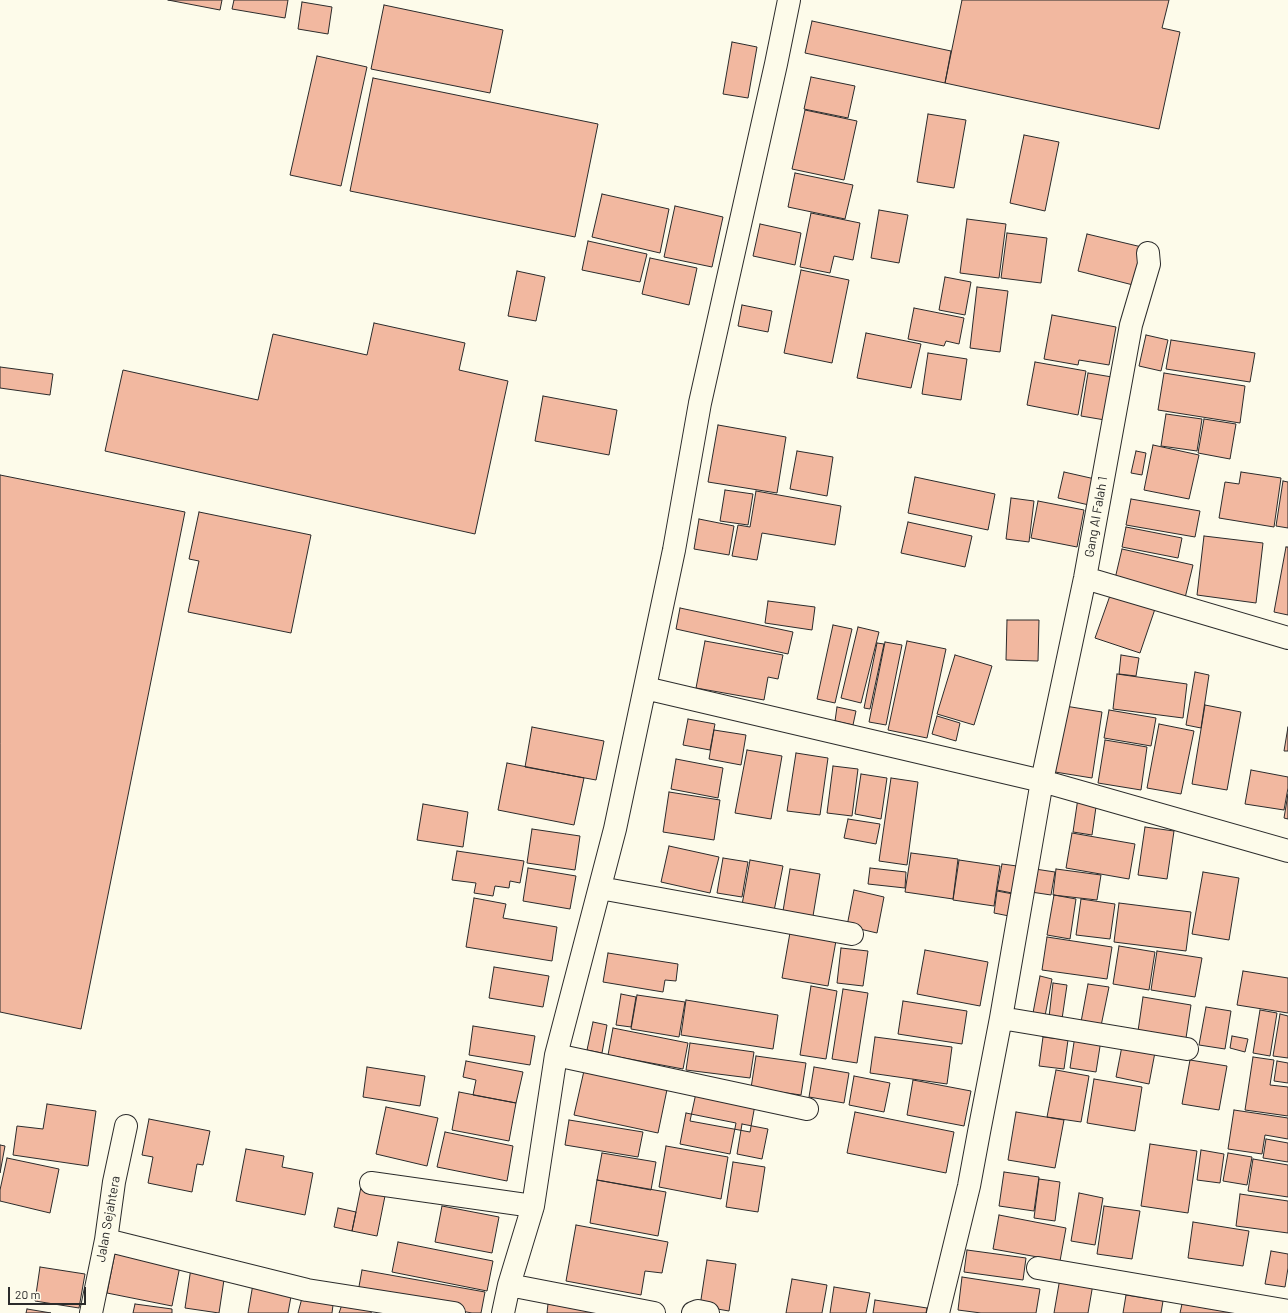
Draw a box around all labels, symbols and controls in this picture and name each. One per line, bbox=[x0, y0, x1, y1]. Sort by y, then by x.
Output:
street label: Gang Al Falah 1 bbox=[1081, 475, 1111, 559]
street label: Jalan Sejahtera bbox=[93, 1175, 123, 1263]
scale bar bbox=[10, 1279, 88, 1305]
text: 20 m bbox=[15, 1287, 41, 1301]

